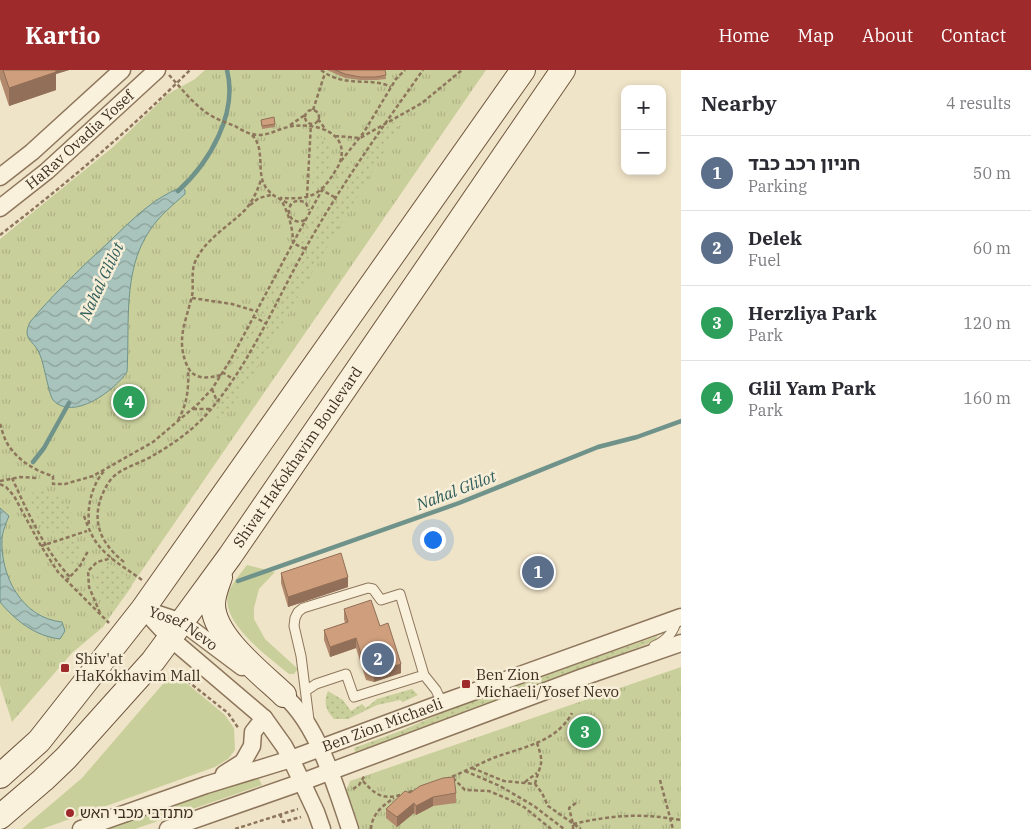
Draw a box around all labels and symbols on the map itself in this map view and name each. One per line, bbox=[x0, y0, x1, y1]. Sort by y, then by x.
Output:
street label: HaRav Ovadia Yosef bbox=[21, 85, 138, 193]
water label: Nahal Glilot bbox=[74, 238, 128, 324]
street label: Shivat HaKokhavim Boulevard bbox=[229, 363, 366, 551]
pin: 4 bbox=[113, 383, 145, 421]
water label: Nahal Glilot bbox=[412, 465, 500, 515]
your location bbox=[420, 527, 446, 553]
pin: 1 bbox=[522, 553, 554, 591]
street label: Yosef Nevo bbox=[146, 602, 222, 655]
pin: 2 bbox=[362, 640, 394, 678]
place label: Shiv'at HaKokhavim Mall bbox=[75, 649, 201, 685]
marker: Shiv'at HaKokhavim Mall bbox=[59, 662, 71, 674]
place label: Ben Zion Michaeli/Yosef Nevo bbox=[476, 665, 619, 701]
marker: Ben Zion Michaeli/Yosef Nevo bbox=[460, 678, 472, 690]
street label: Ben Zion Michaeli bbox=[319, 693, 446, 756]
pin: 3 bbox=[569, 713, 601, 751]
place label: מתנדבי מכבי האש bbox=[80, 803, 193, 822]
marker: מתנדבי מכבי האש bbox=[64, 807, 76, 819]

